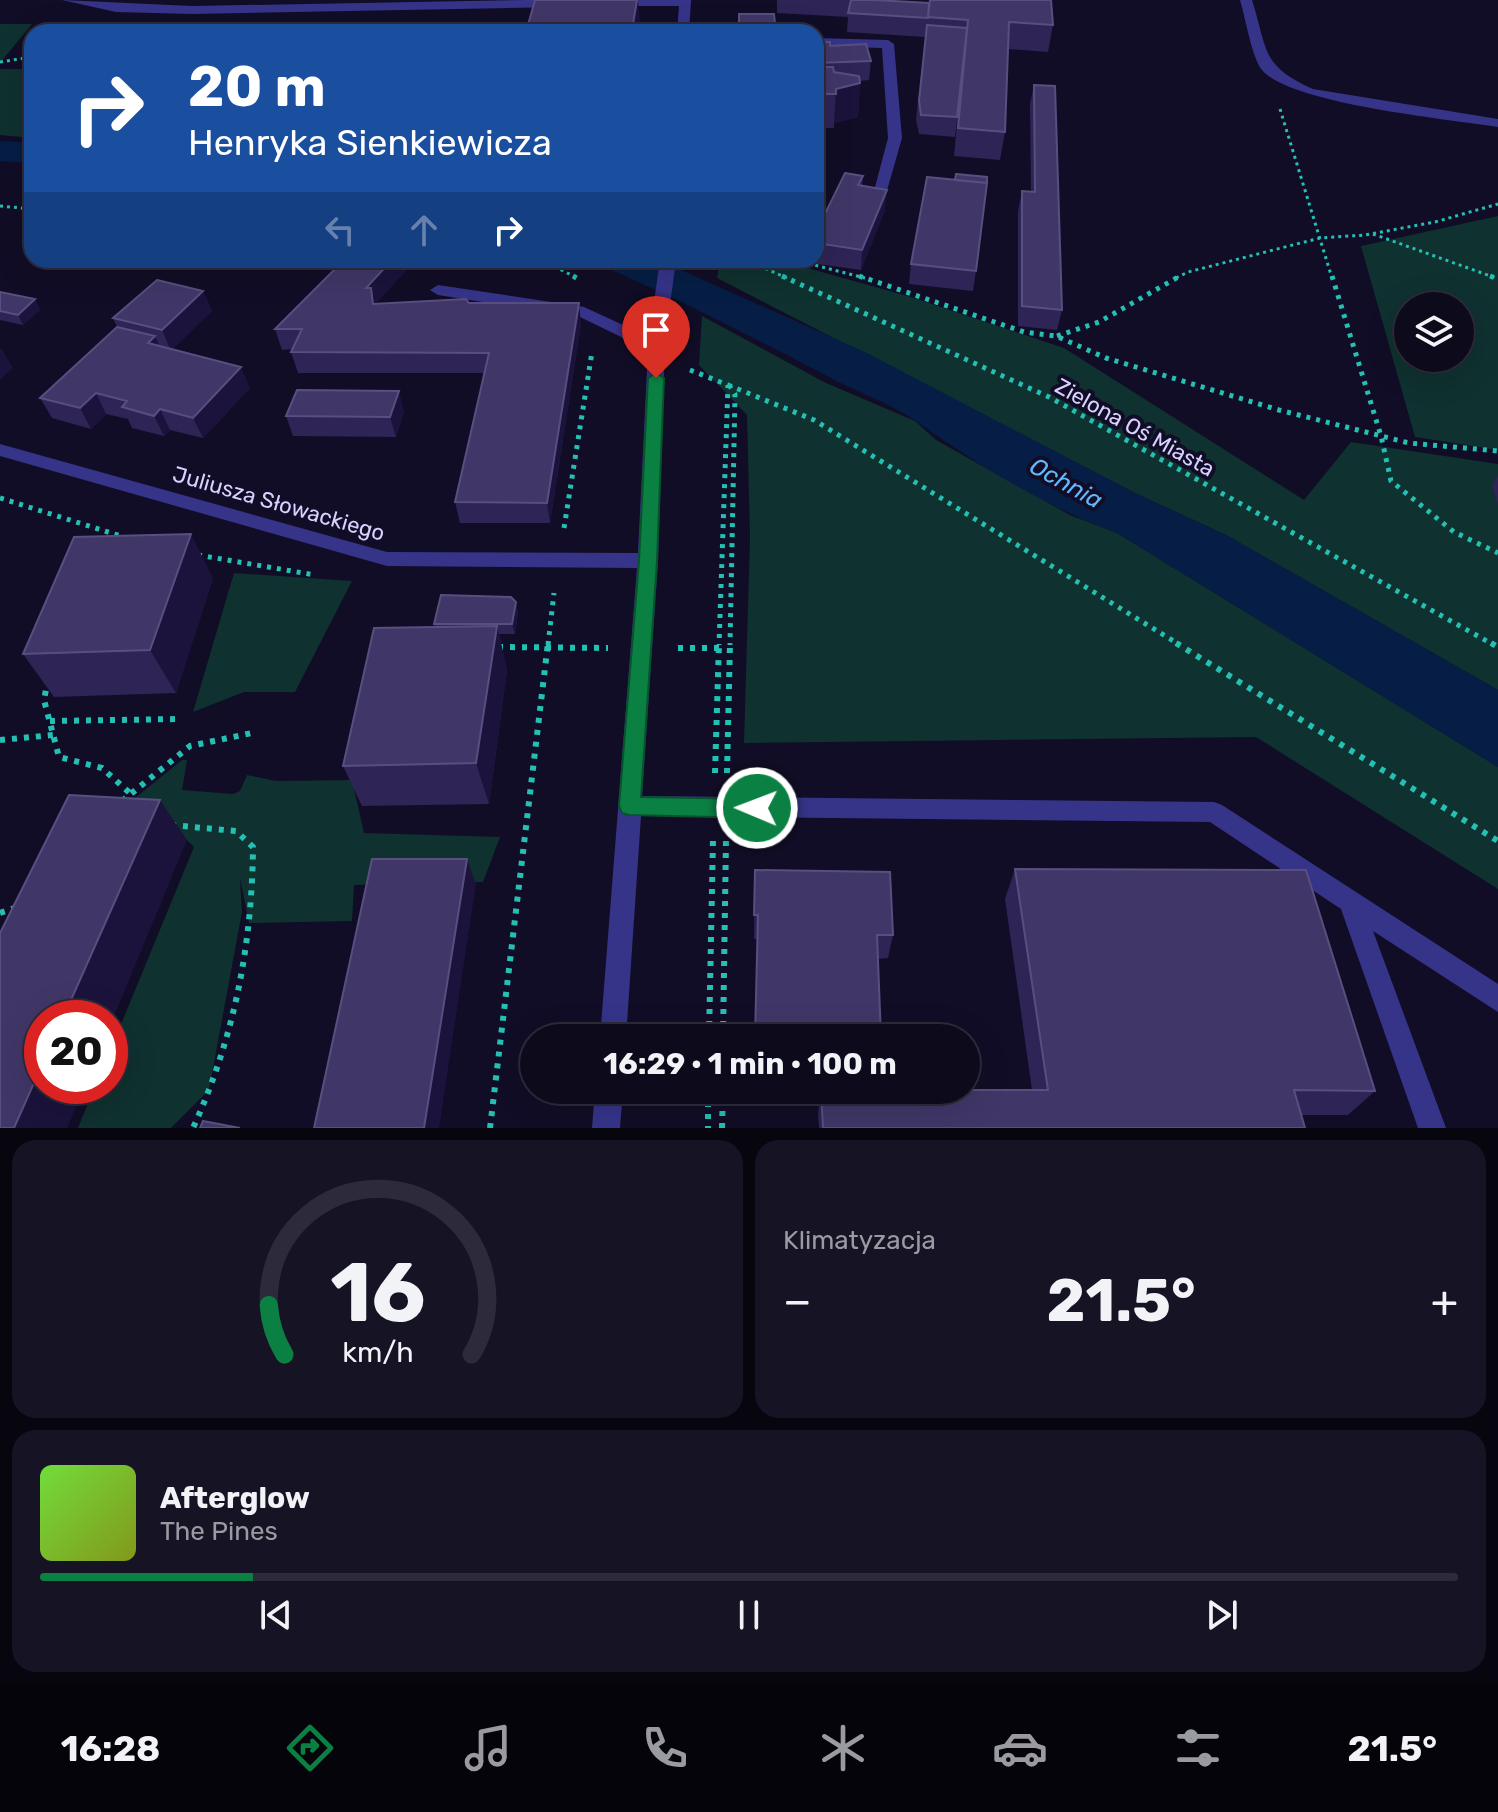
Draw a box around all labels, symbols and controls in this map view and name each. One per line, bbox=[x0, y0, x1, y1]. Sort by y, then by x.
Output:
text: 20 m bbox=[188, 54, 326, 120]
icon: right bbox=[56, 56, 160, 160]
text: Henryka Sienkiewicza bbox=[188, 121, 552, 164]
icon: left bbox=[318, 208, 362, 252]
icon: ahead bbox=[402, 208, 446, 252]
icon: right bbox=[486, 208, 530, 252]
map controls bbox=[1394, 292, 1474, 372]
button: layers bbox=[1394, 292, 1474, 372]
pin bbox=[622, 296, 690, 378]
icon: arrive bbox=[634, 308, 678, 352]
street label: Zielona Oś Miasta bbox=[1050, 372, 1219, 482]
water label: Ochnia bbox=[1025, 452, 1107, 514]
street label: Juliusza Słowackiego bbox=[170, 460, 388, 547]
position arrow bbox=[715, 766, 799, 850]
speed limit sign: 20 bbox=[24, 1000, 128, 1104]
text: 16:29 · 1 min · 100 m bbox=[603, 1046, 897, 1082]
text: Klimatyzacja bbox=[783, 1225, 936, 1256]
text: 16 bbox=[330, 1243, 425, 1342]
text: 21.5° bbox=[1046, 1265, 1196, 1336]
text: − bbox=[783, 1275, 812, 1327]
text: + bbox=[1431, 1275, 1458, 1327]
text: km/h bbox=[342, 1335, 413, 1369]
text: Afterglow bbox=[160, 1480, 310, 1516]
text: The Pines bbox=[160, 1516, 278, 1547]
icon: previous bbox=[254, 1593, 298, 1637]
icon: pause bbox=[727, 1593, 771, 1637]
icon: next bbox=[1200, 1593, 1244, 1637]
icon: directions bbox=[282, 1720, 338, 1776]
icon: music bbox=[460, 1720, 516, 1776]
icon: phone bbox=[637, 1720, 693, 1776]
icon: climate bbox=[815, 1720, 871, 1776]
icon: car bbox=[992, 1720, 1048, 1776]
icon: filters bbox=[1170, 1720, 1226, 1776]
text: 16:28 bbox=[61, 1727, 160, 1770]
text: 21.5° bbox=[1348, 1727, 1437, 1770]

